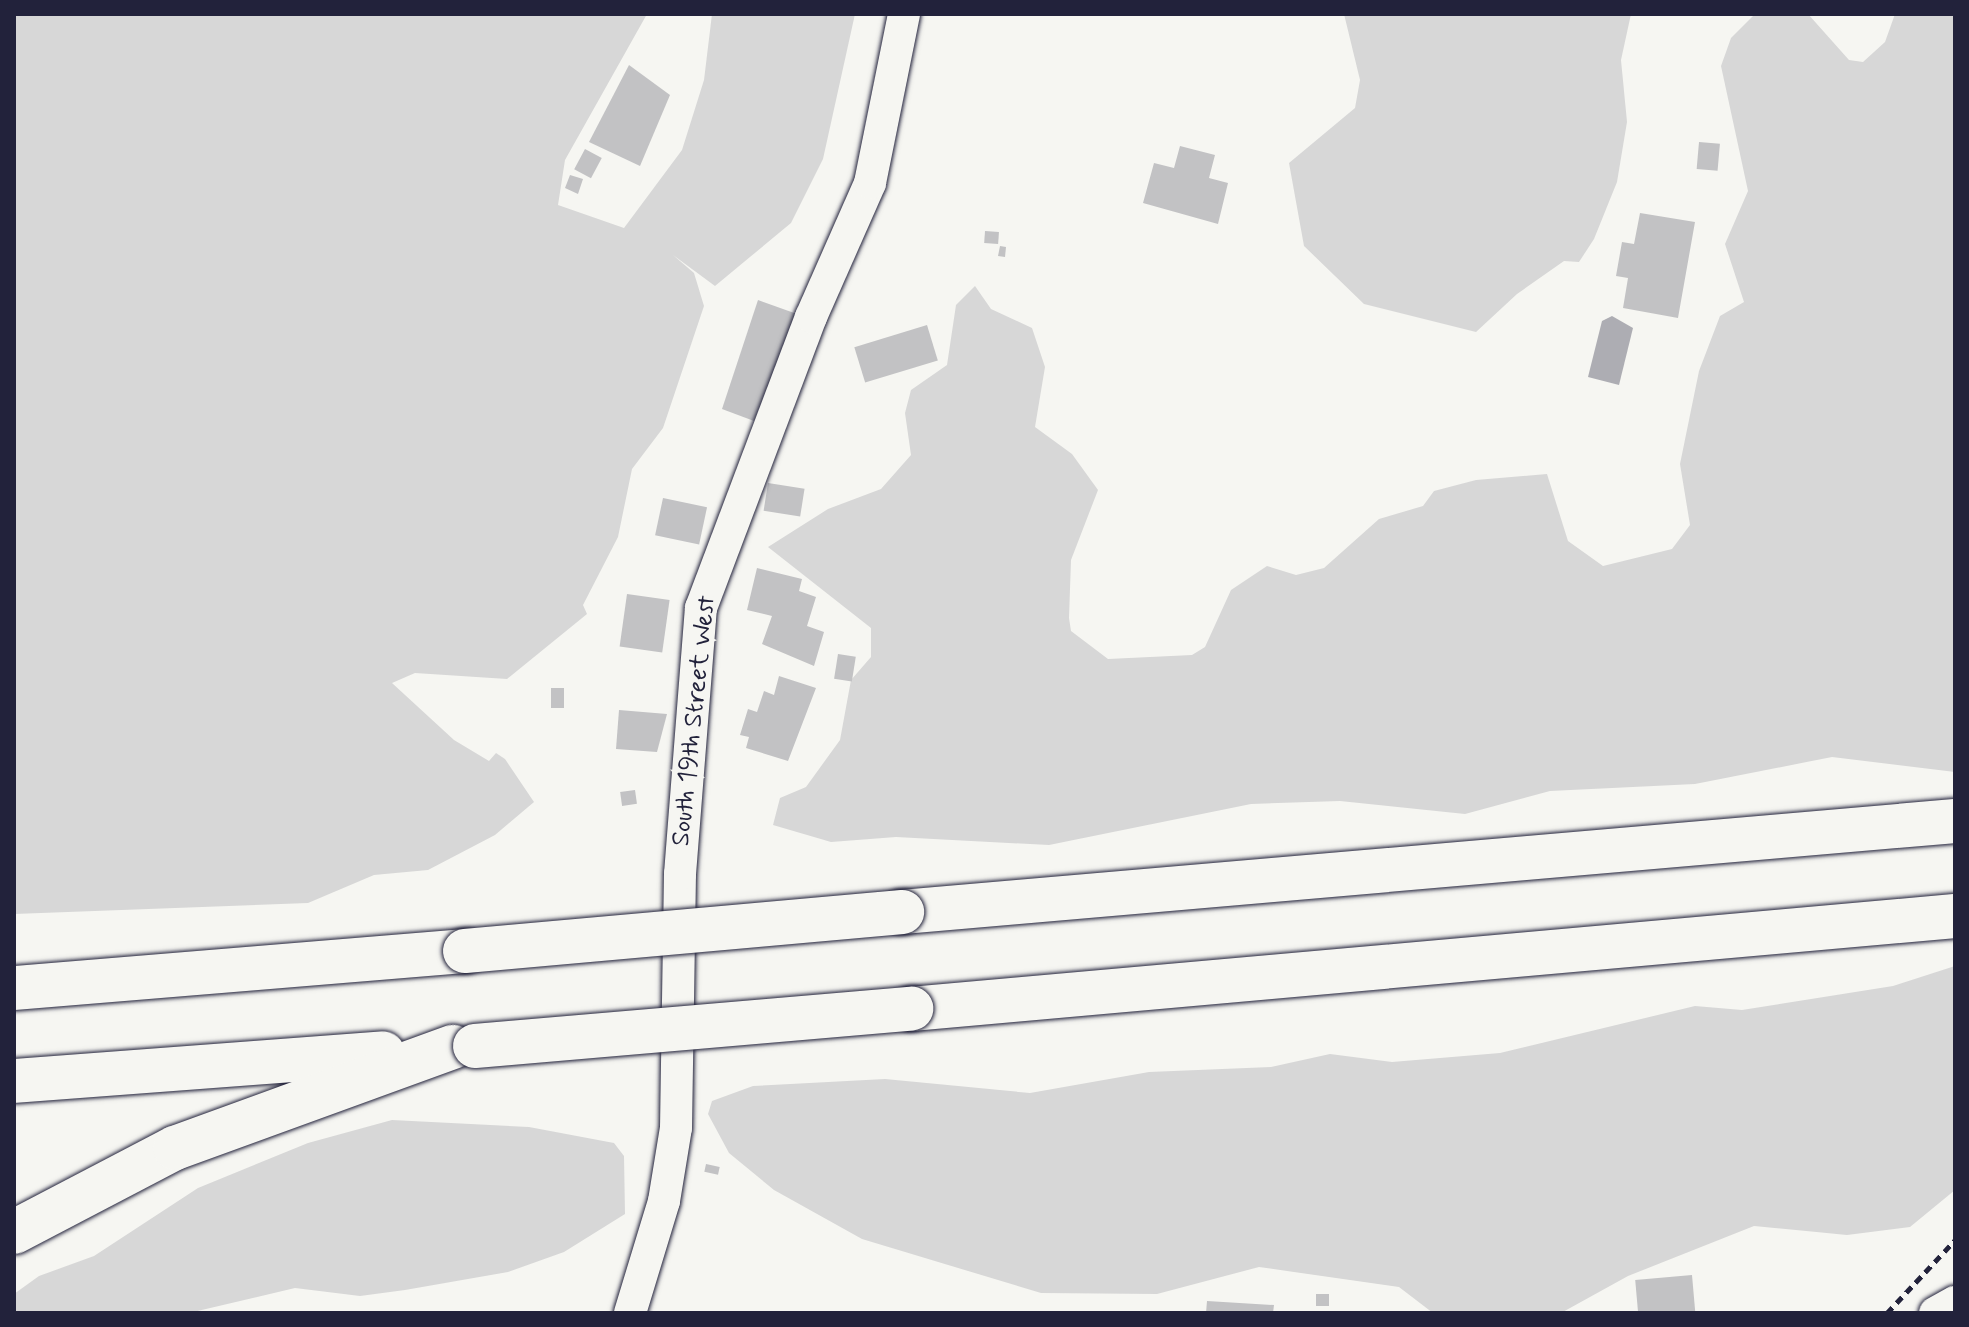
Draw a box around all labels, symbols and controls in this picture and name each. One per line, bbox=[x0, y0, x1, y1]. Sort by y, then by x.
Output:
street label: South 19th Street West bbox=[666, 593, 724, 849]

